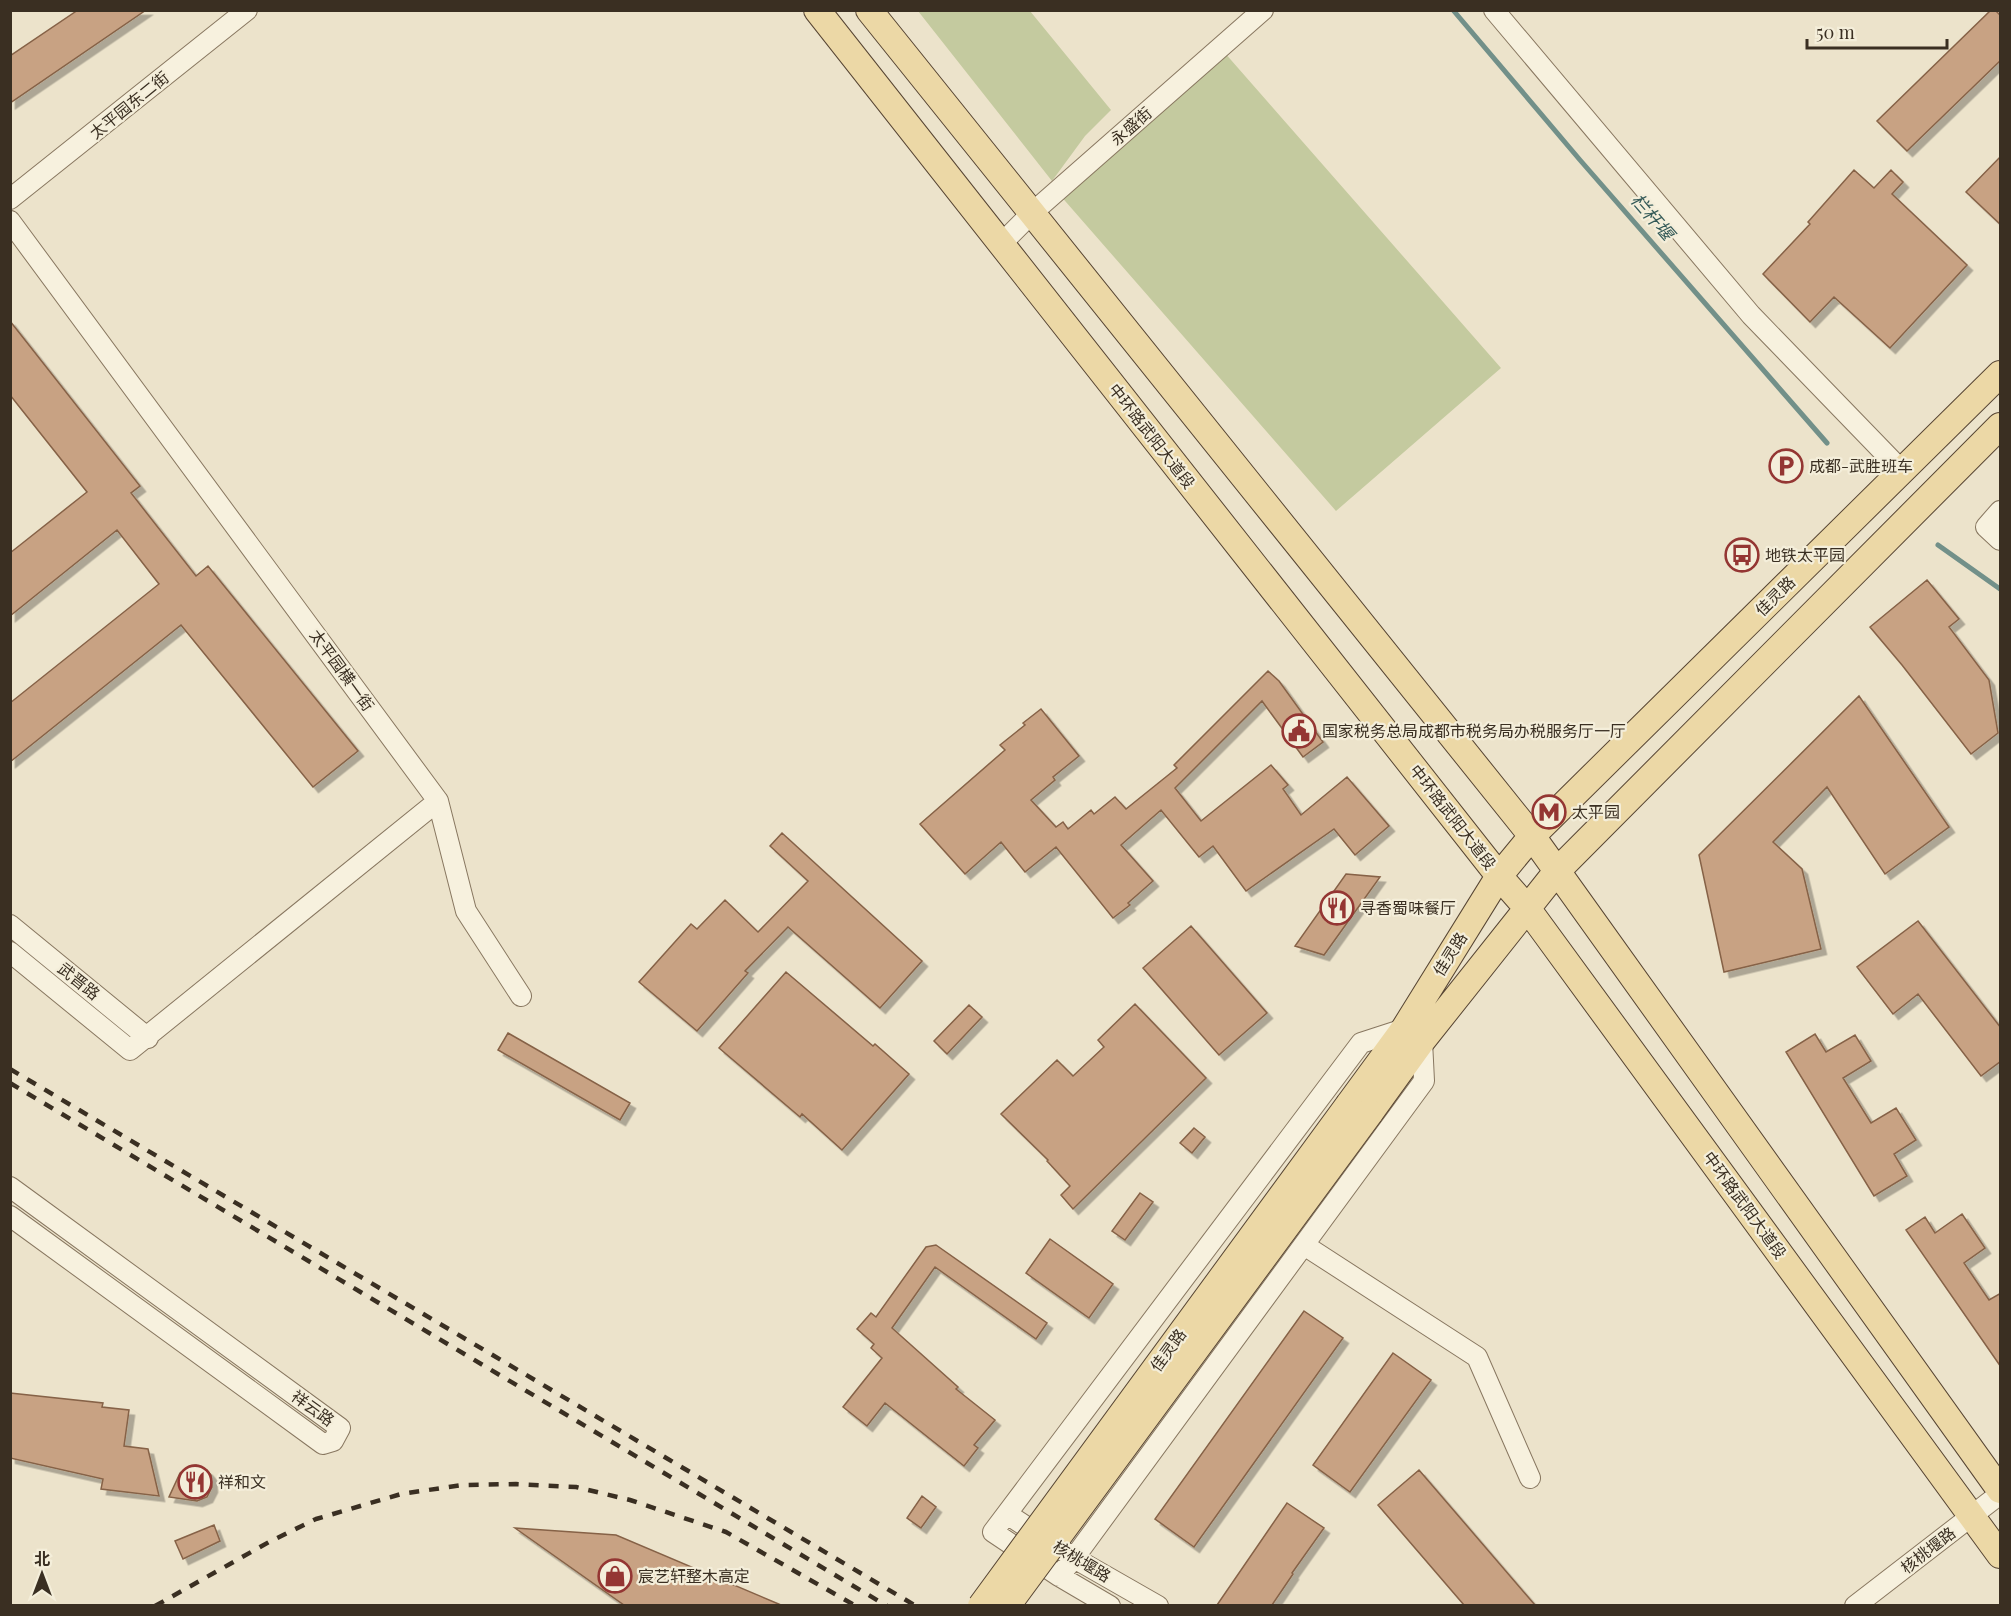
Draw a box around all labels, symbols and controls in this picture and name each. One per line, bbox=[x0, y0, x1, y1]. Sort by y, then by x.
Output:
scale bar bbox=[1807, 12, 1946, 50]
text: 50 m bbox=[1816, 20, 1855, 44]
street label: 太平园东二街 bbox=[85, 66, 173, 143]
street label: 永盛街 bbox=[1106, 102, 1156, 149]
water label: 栏杆堰 bbox=[1626, 188, 1681, 247]
street label: 中环路武阳大道段 bbox=[1105, 379, 1200, 493]
parking icon: 成都-武胜班车 bbox=[1768, 448, 1804, 484]
place label: 成都-武胜班车 bbox=[1809, 455, 1913, 476]
bus stop icon: 地铁太平园 bbox=[1724, 537, 1760, 573]
place label: 地铁太平园 bbox=[1765, 544, 1845, 565]
street label: 佳灵路 bbox=[1750, 571, 1799, 620]
street label: 太平园横一街 bbox=[306, 625, 379, 715]
public building icon: 国家税务总局成都市税务局办税服务厅一厅 bbox=[1281, 713, 1317, 749]
place label: 国家税务总局成都市税务局办税服务厅一厅 bbox=[1322, 720, 1626, 741]
street label: 中环路武阳大道段 bbox=[1406, 760, 1501, 874]
metro station icon: 太平园 bbox=[1531, 794, 1567, 830]
place label: 太平园 bbox=[1572, 801, 1620, 822]
restaurant icon: 寻香蜀味餐厅 bbox=[1319, 890, 1355, 926]
place label: 寻香蜀味餐厅 bbox=[1360, 897, 1456, 918]
street label: 佳灵路 bbox=[1428, 928, 1471, 980]
street label: 武晋路 bbox=[54, 957, 105, 1004]
street label: 中环路武阳大道段 bbox=[1699, 1147, 1792, 1263]
street label: 佳灵路 bbox=[1145, 1324, 1190, 1375]
street label: 祥云路 bbox=[288, 1385, 339, 1430]
restaurant icon: 祥和文 bbox=[177, 1464, 213, 1500]
place label: 祥和文 bbox=[218, 1471, 266, 1492]
street label: 核桃堰路 bbox=[1896, 1522, 1959, 1578]
street label: 核桃堰路 bbox=[1049, 1535, 1115, 1586]
north arrow bbox=[12, 1544, 72, 1604]
text: 北 bbox=[34, 1548, 50, 1569]
shop icon: 宸艺轩整木高定 bbox=[597, 1558, 633, 1594]
place label: 宸艺轩整木高定 bbox=[638, 1565, 750, 1586]

